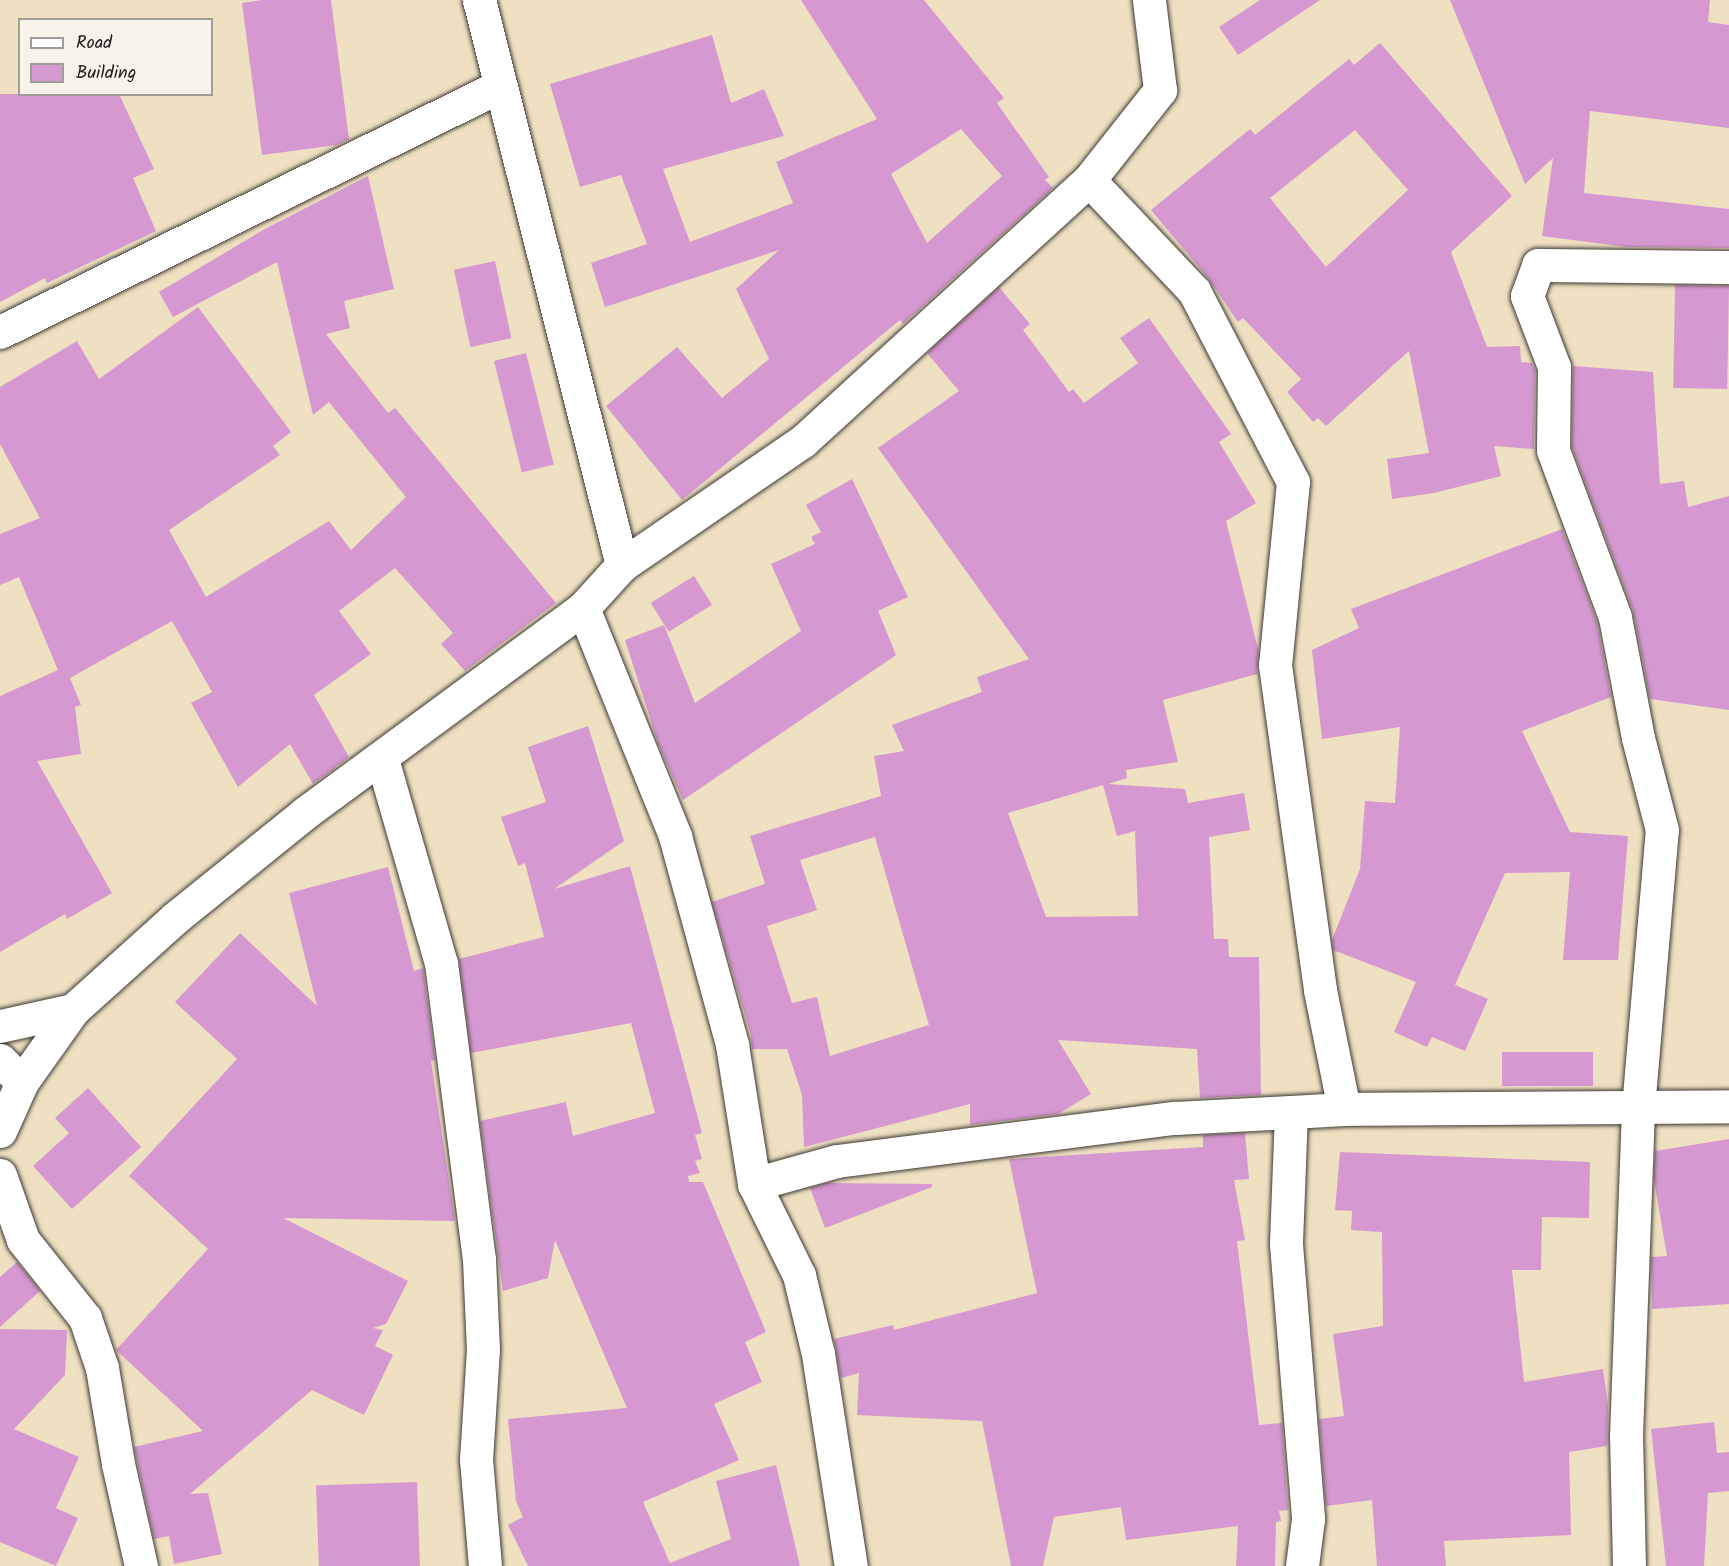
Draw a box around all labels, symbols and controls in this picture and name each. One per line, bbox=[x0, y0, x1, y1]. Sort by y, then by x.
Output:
legend bbox=[18, 18, 213, 96]
text: Road bbox=[76, 29, 112, 58]
text: Building bbox=[76, 59, 136, 88]

